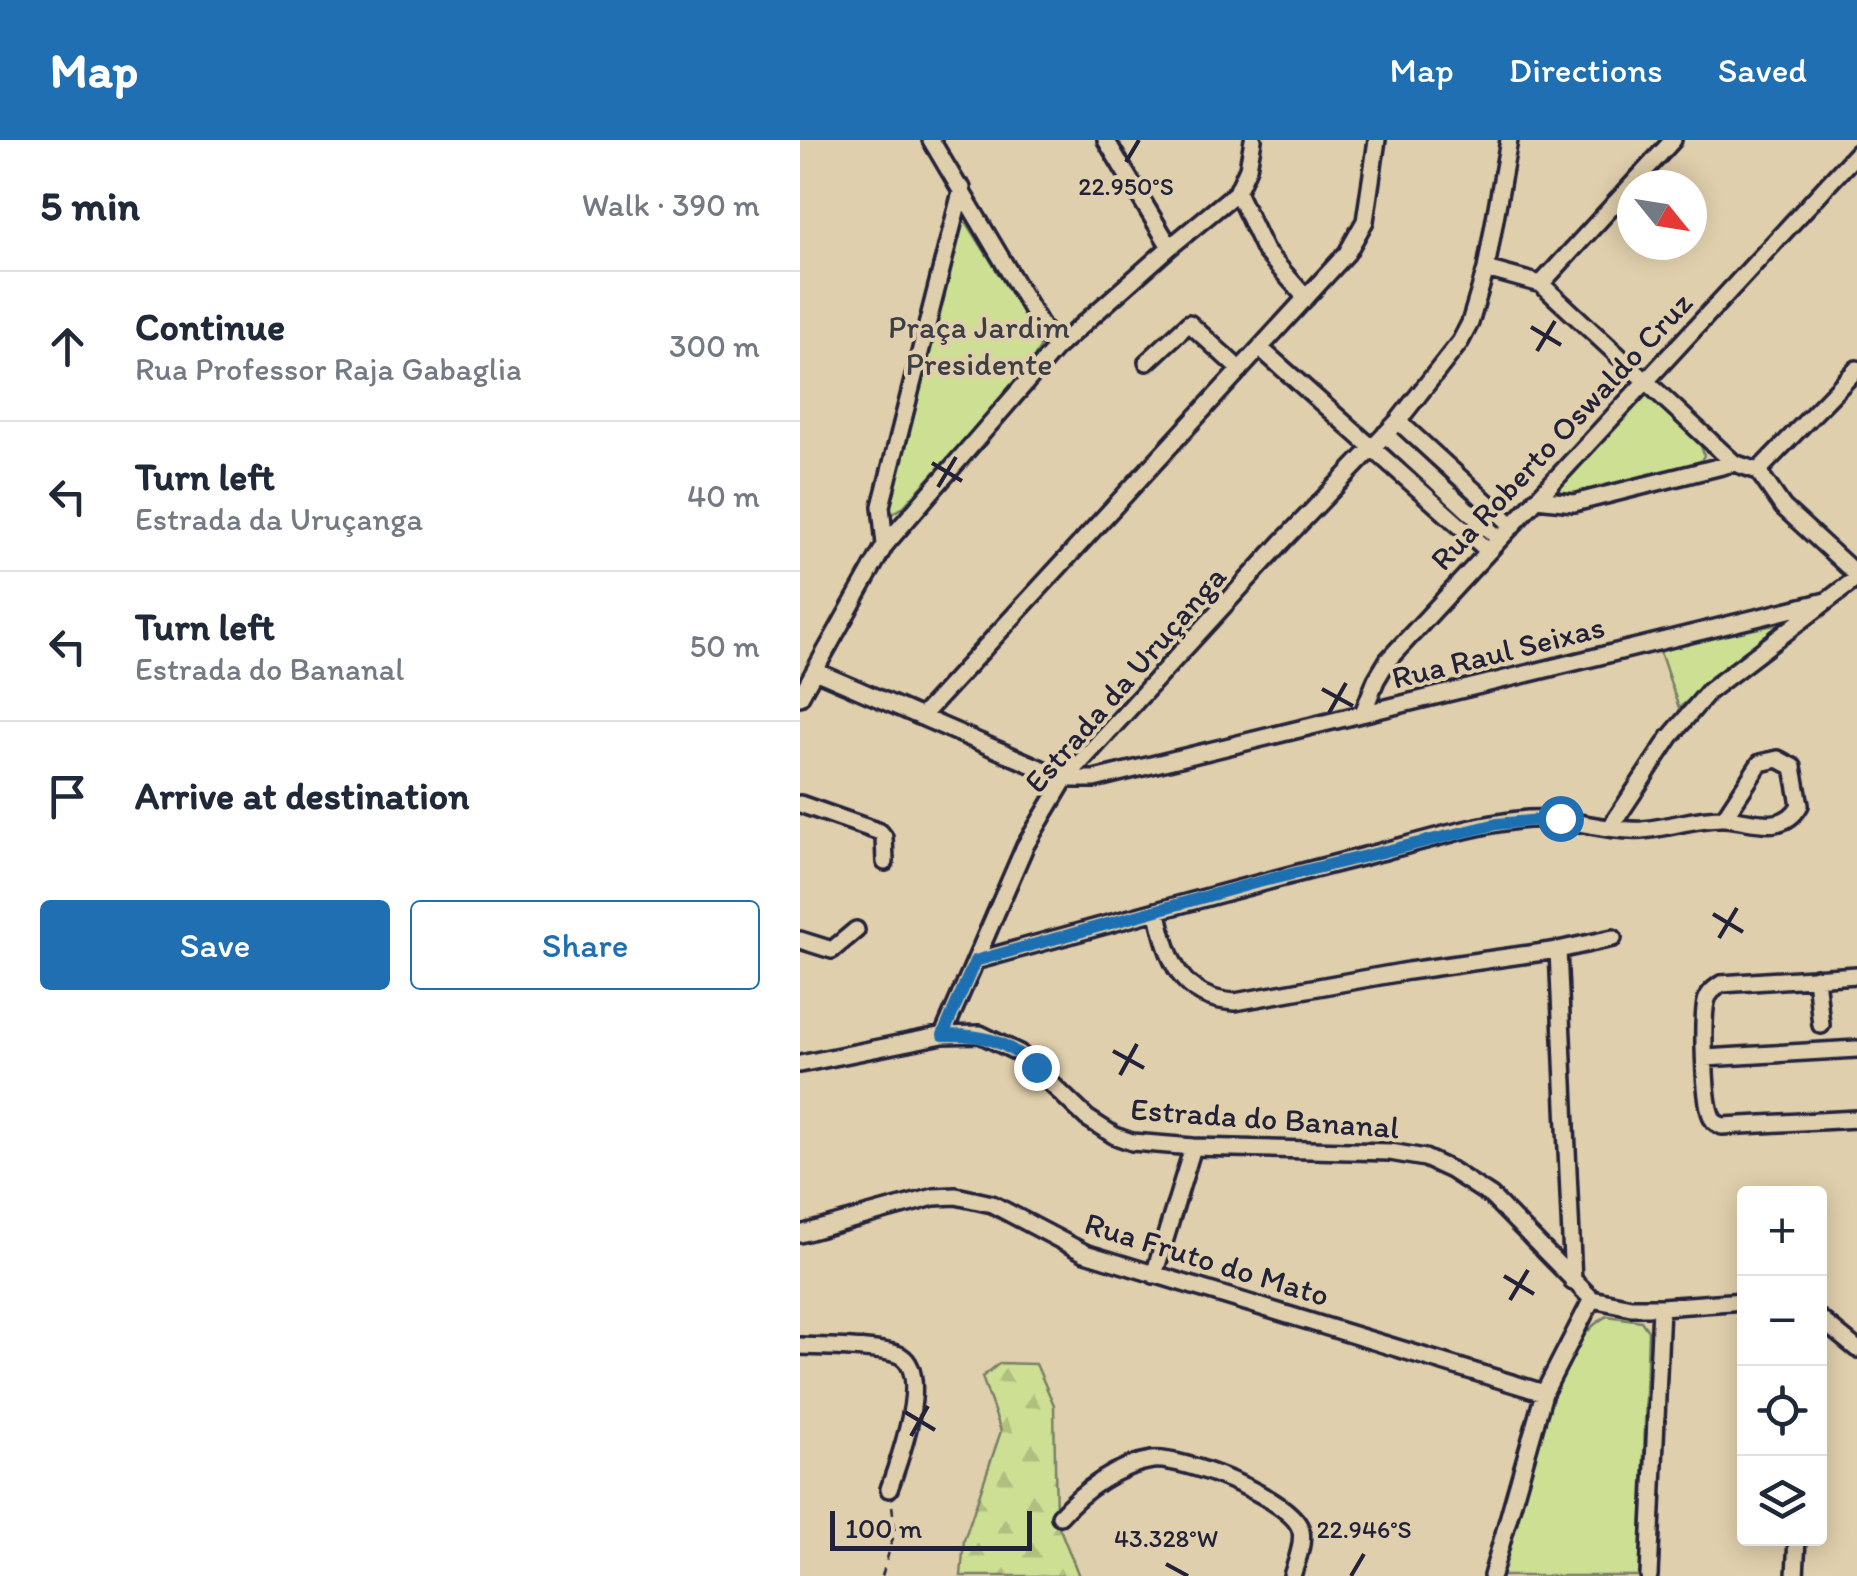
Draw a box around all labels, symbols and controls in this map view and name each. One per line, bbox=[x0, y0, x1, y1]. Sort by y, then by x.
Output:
text: Map bbox=[50, 41, 138, 99]
text: Map bbox=[1390, 49, 1454, 91]
text: Directions bbox=[1509, 49, 1663, 91]
text: Saved bbox=[1718, 49, 1807, 91]
north arrow bbox=[1617, 170, 1707, 260]
text: 22.950°S bbox=[1078, 171, 1174, 201]
text: 5 min bbox=[40, 180, 140, 231]
text: Walk · 390 m bbox=[582, 186, 760, 224]
street label: Rua Roberto Oswaldo Cruz bbox=[1422, 284, 1700, 578]
text: Continue bbox=[135, 304, 285, 350]
park label: Praça Jardim Presidente bbox=[888, 308, 1070, 383]
icon: ahead bbox=[40, 319, 95, 374]
text: 300 m bbox=[669, 327, 760, 365]
text: Rua Professor Raja Gabaglia bbox=[135, 350, 522, 388]
text: Turn left bbox=[135, 454, 275, 500]
icon: left bbox=[40, 469, 95, 524]
text: 40 m bbox=[687, 477, 760, 515]
text: Estrada da Uruçanga bbox=[135, 500, 423, 538]
street label: Estrada da Uruçanga bbox=[1016, 558, 1234, 800]
text: Turn left bbox=[135, 604, 275, 650]
street label: Rua Raul Seixas bbox=[1388, 607, 1608, 697]
icon: left bbox=[40, 619, 95, 674]
text: 50 m bbox=[689, 627, 760, 665]
text: Estrada do Bananal bbox=[135, 650, 404, 688]
icon: arrive bbox=[40, 769, 95, 824]
text: Arrive at destination bbox=[135, 773, 470, 819]
route start bbox=[1538, 796, 1584, 842]
button: Save bbox=[40, 900, 390, 990]
button: Share bbox=[410, 900, 760, 990]
route end bbox=[1014, 1045, 1060, 1091]
street label: Estrada do Bananal bbox=[1129, 1090, 1401, 1146]
map controls bbox=[1737, 1186, 1827, 1546]
button: + bbox=[1737, 1186, 1827, 1276]
street label: Rua Fruto do Mato bbox=[1080, 1204, 1334, 1314]
button: − bbox=[1737, 1276, 1827, 1366]
button: locate bbox=[1737, 1366, 1827, 1456]
button: layers bbox=[1737, 1456, 1827, 1546]
scale bar bbox=[830, 1506, 1032, 1550]
text: 100 m bbox=[845, 1511, 922, 1545]
text: 22.946°S bbox=[1316, 1514, 1412, 1544]
text: 43.328°W bbox=[1114, 1523, 1218, 1553]

